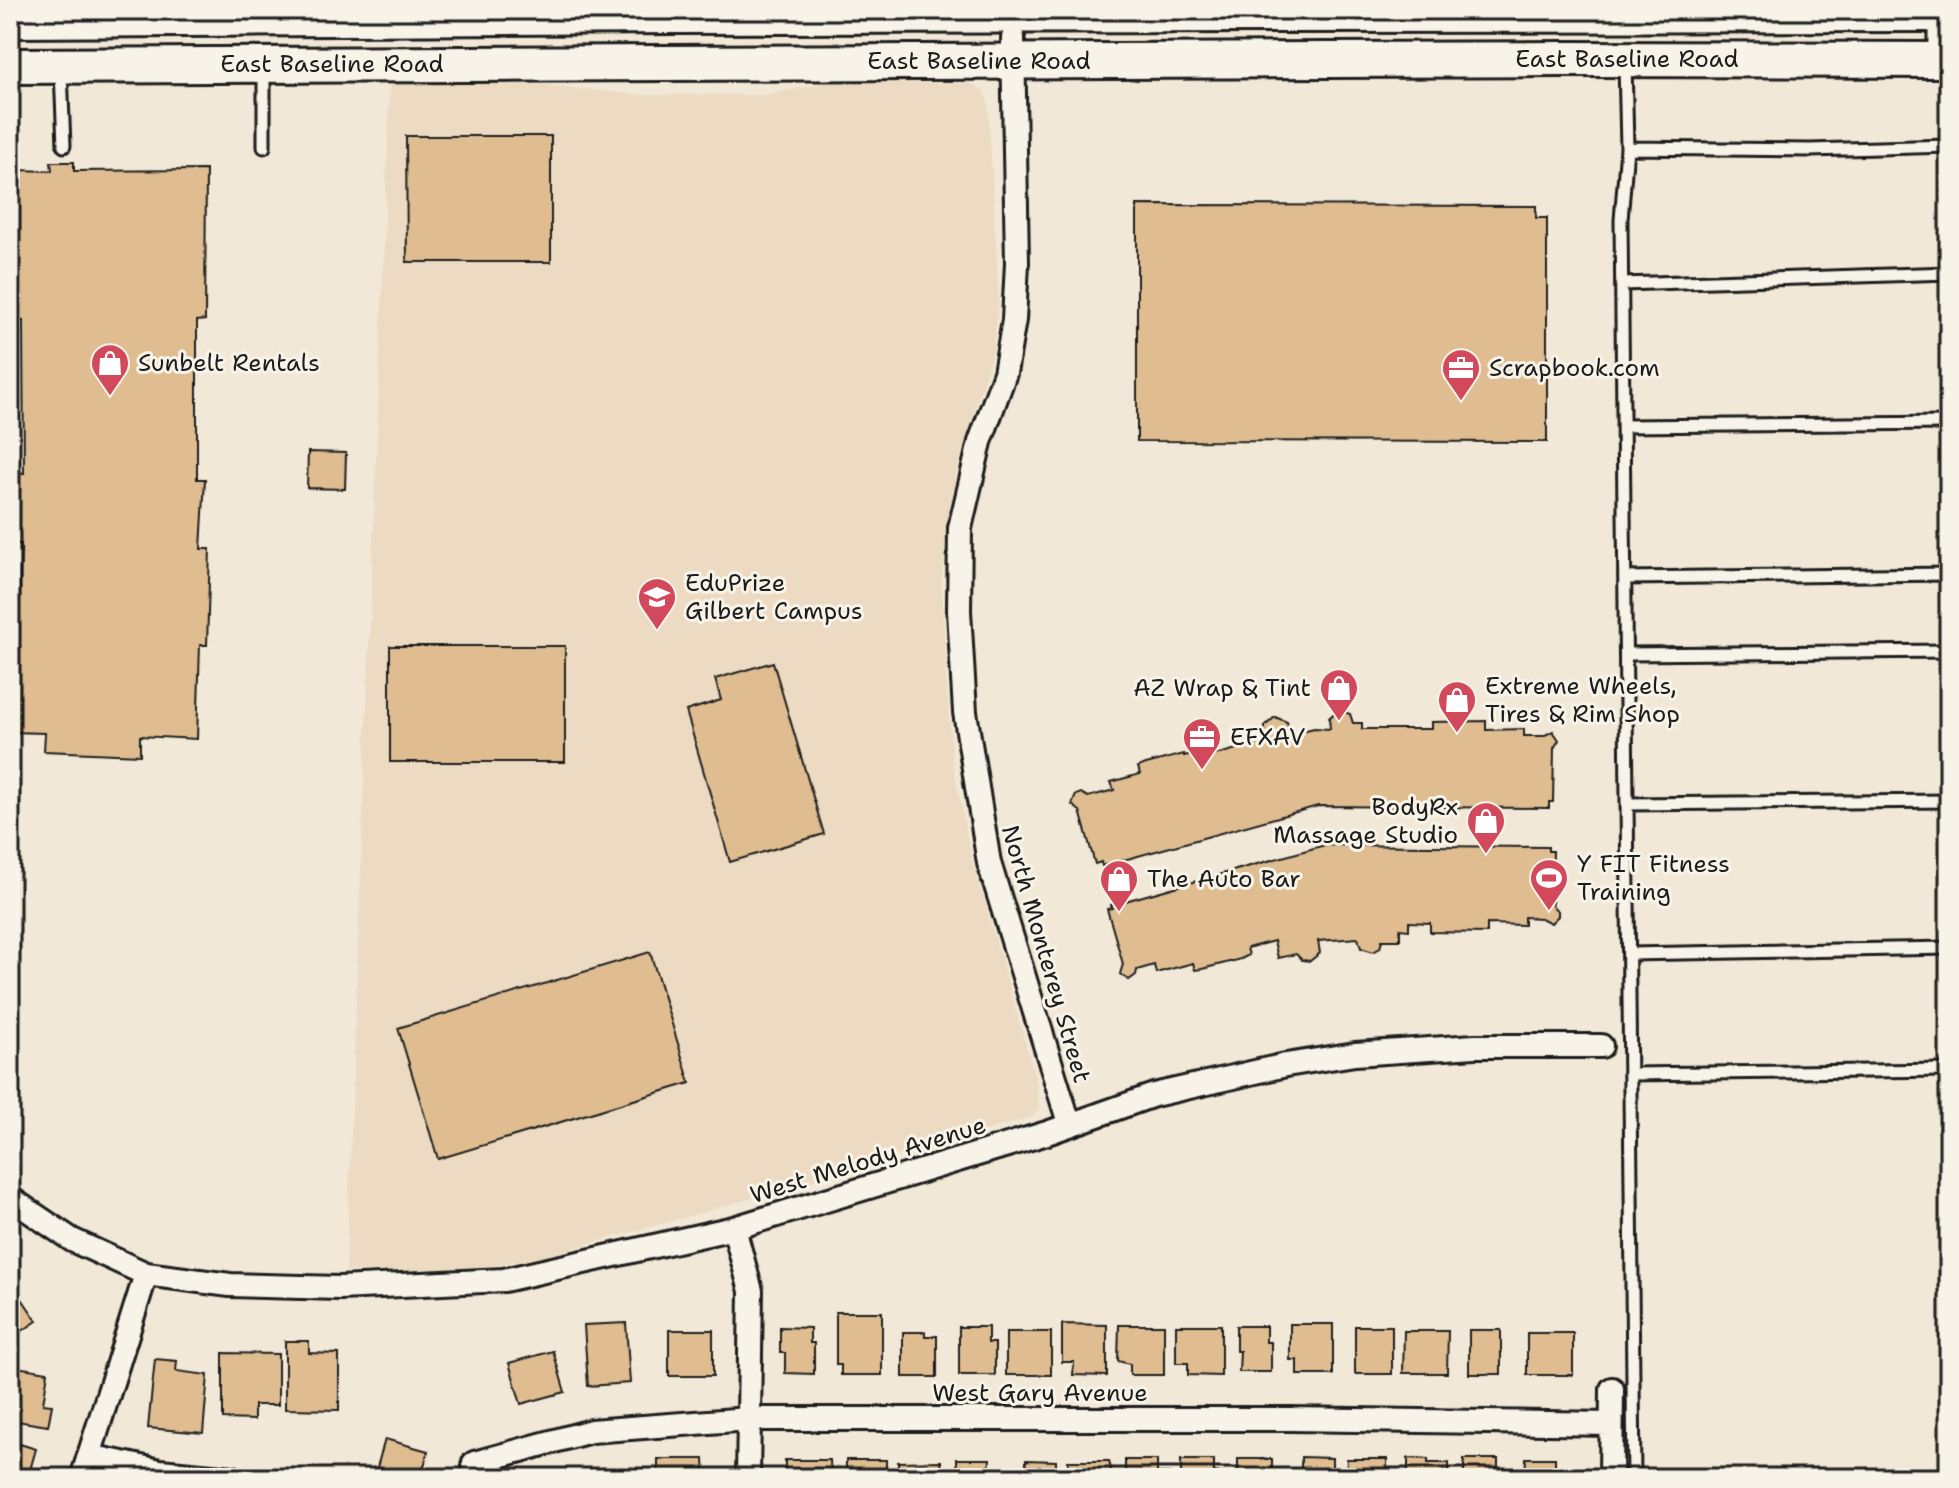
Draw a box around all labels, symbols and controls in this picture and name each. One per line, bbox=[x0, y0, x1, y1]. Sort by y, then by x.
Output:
street label: East Baseline Road bbox=[1515, 43, 1739, 75]
street label: East Baseline Road bbox=[867, 45, 1091, 77]
street label: East Baseline Road bbox=[220, 48, 444, 80]
shop icon: Sunbelt Rentals bbox=[89, 342, 131, 397]
place label: Sunbelt Rentals bbox=[138, 347, 320, 379]
office icon: Scrapbook.com bbox=[1440, 347, 1482, 402]
place label: Scrapbook.com bbox=[1489, 352, 1660, 384]
place label: EduPrize Gilbert Campus bbox=[685, 567, 863, 627]
school or university icon: EduPrize Gilbert Campus bbox=[636, 576, 678, 631]
shop icon: AZ Wrap & Tint bbox=[1318, 667, 1360, 722]
place label: Extreme Wheels, Tires & Rim Shop bbox=[1485, 670, 1680, 730]
place label: AZ Wrap & Tint bbox=[1133, 672, 1311, 704]
shop icon: Extreme Wheels, Tires & Rim Shop bbox=[1436, 679, 1478, 734]
office icon: EFXAV bbox=[1181, 716, 1223, 771]
place label: EFXAV bbox=[1230, 721, 1305, 753]
place label: BodyRx Massage Studio bbox=[1273, 791, 1458, 851]
shop icon: BodyRx Massage Studio bbox=[1465, 800, 1507, 855]
street label: North Monterey Street bbox=[994, 821, 1098, 1087]
place label: Y FIT Fitness Training bbox=[1577, 848, 1730, 908]
sports icon: Y FIT Fitness Training bbox=[1528, 857, 1570, 912]
shop icon: The Auto Bar bbox=[1098, 858, 1140, 913]
place label: The Auto Bar bbox=[1147, 863, 1301, 895]
street label: West Melody Avenue bbox=[746, 1109, 990, 1211]
street label: West Gary Avenue bbox=[932, 1377, 1148, 1409]

